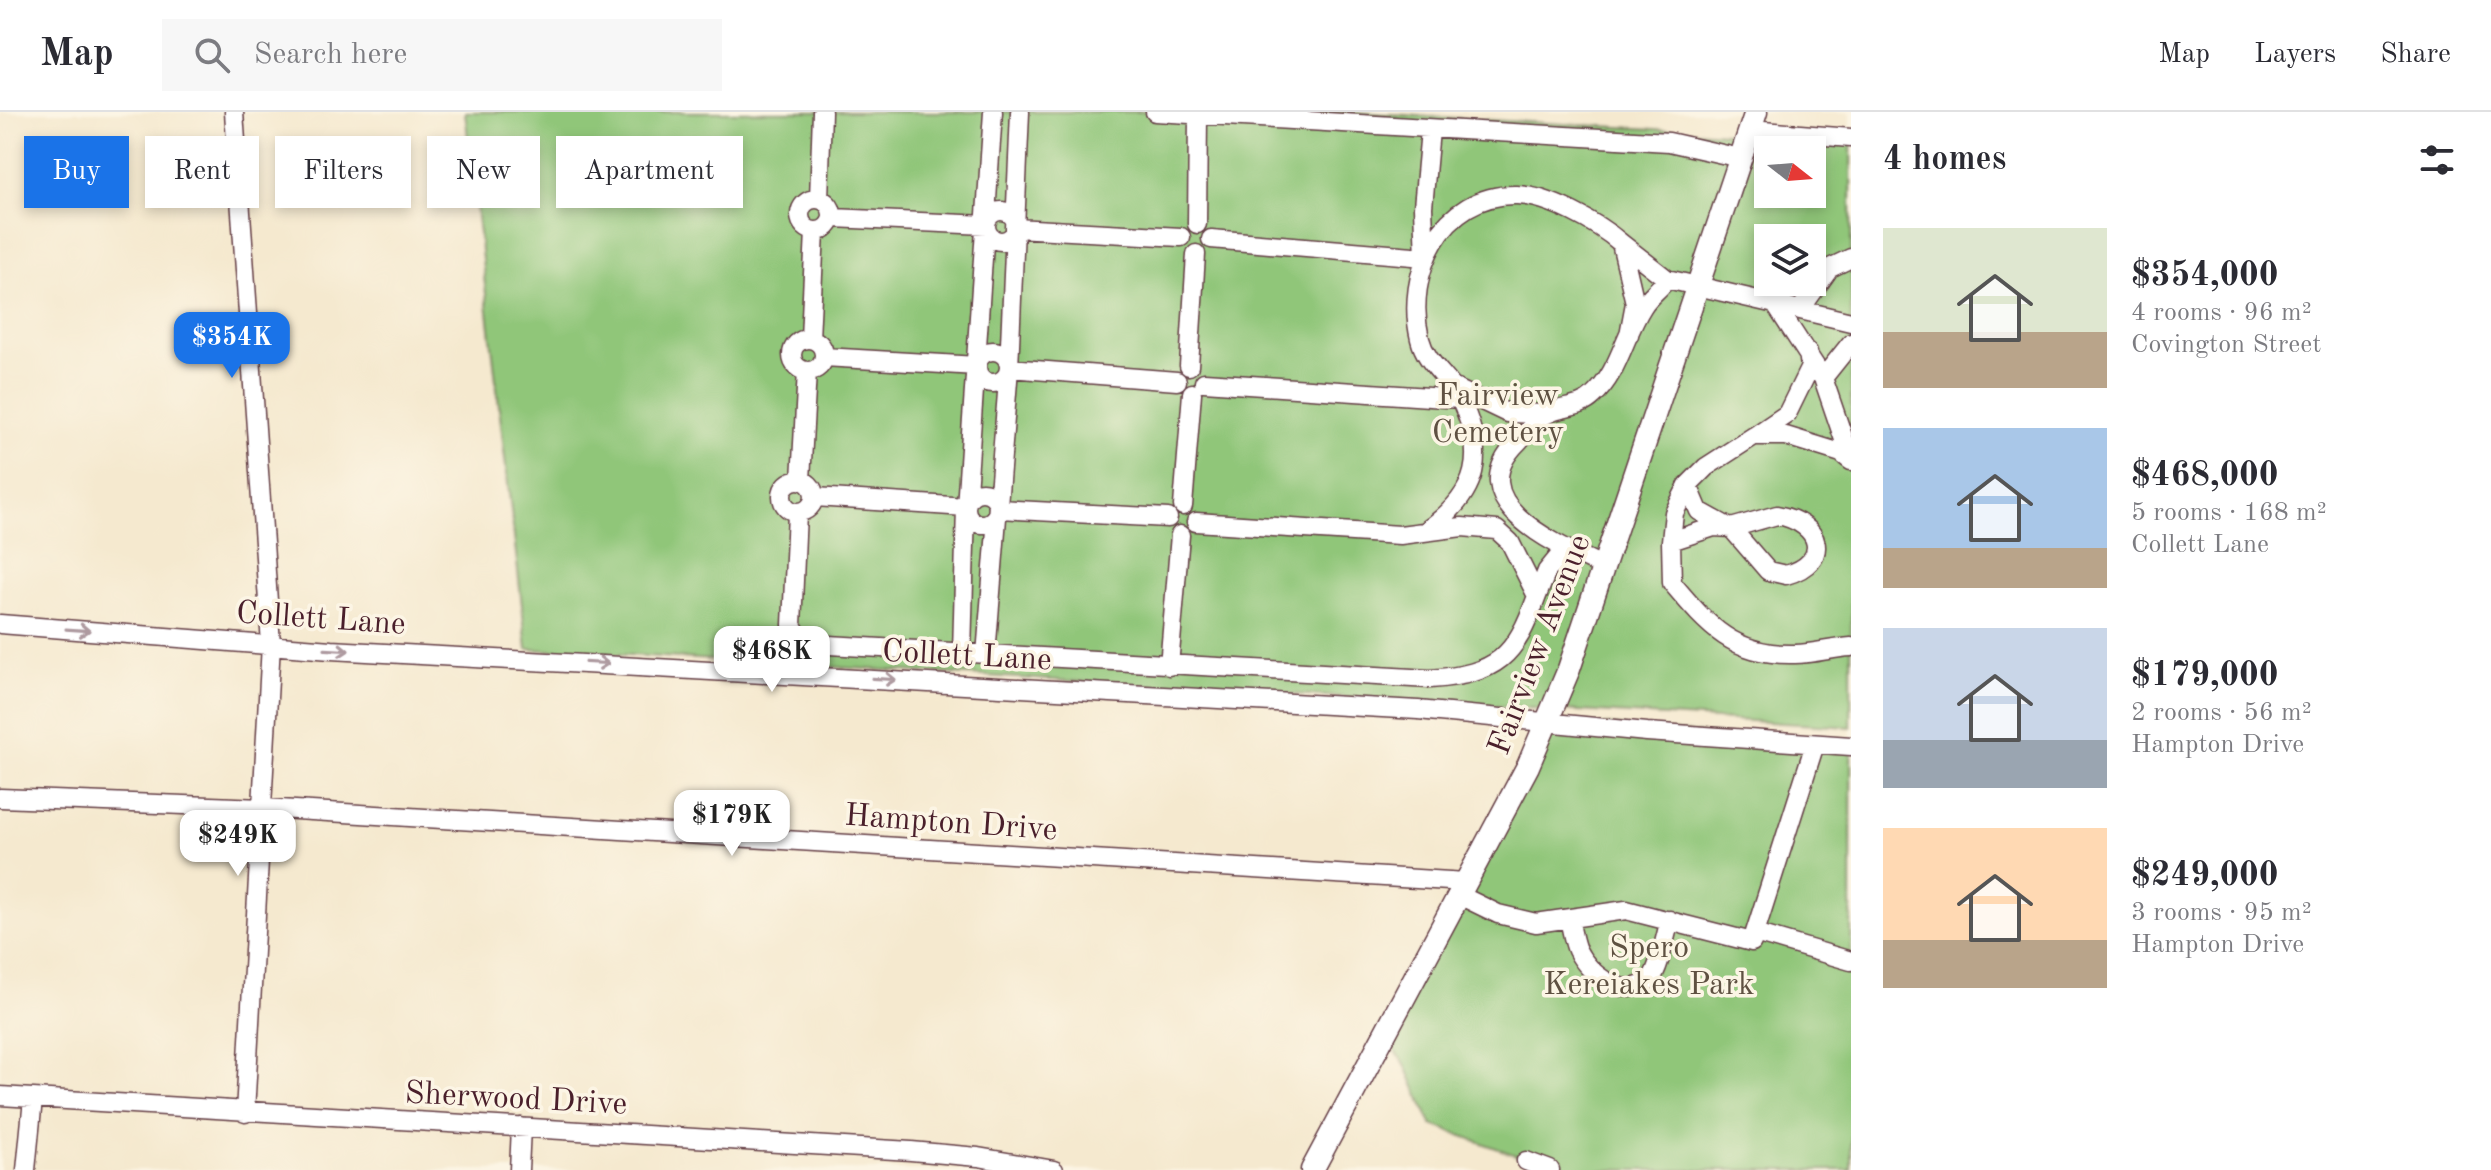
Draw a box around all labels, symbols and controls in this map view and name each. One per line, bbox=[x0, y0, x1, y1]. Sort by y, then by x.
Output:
search box bbox=[162, 19, 722, 91]
icon: search bbox=[190, 33, 234, 77]
text: Map bbox=[40, 36, 114, 74]
text: Search here bbox=[254, 40, 407, 70]
text: Map bbox=[2158, 41, 2210, 69]
text: Layers bbox=[2254, 41, 2336, 69]
text: Share bbox=[2380, 41, 2451, 69]
chip: Buy bbox=[24, 136, 129, 208]
chip: Rent bbox=[145, 136, 259, 208]
chip: Filters bbox=[275, 136, 411, 208]
chip: New bbox=[427, 136, 540, 208]
chip: Apartment bbox=[556, 136, 743, 208]
north arrow bbox=[1754, 136, 1826, 208]
map controls bbox=[1754, 136, 1826, 296]
icon: filters bbox=[2415, 138, 2459, 182]
text: 4 homes bbox=[1883, 143, 2006, 177]
button: layers bbox=[1754, 224, 1826, 296]
text: $354,000 bbox=[2131, 259, 2279, 293]
icon: home bbox=[1947, 260, 2043, 356]
text: 4 rooms · 96 m² bbox=[2131, 300, 2312, 326]
pin: $354K bbox=[176, 312, 288, 380]
text: $354K bbox=[192, 325, 272, 351]
text: Covington Street bbox=[2131, 332, 2321, 358]
park label: Fairview Cemetery bbox=[1432, 381, 1564, 450]
text: $468,000 bbox=[2131, 459, 2279, 493]
icon: home bbox=[1947, 460, 2043, 556]
text: 5 rooms · 168 m² bbox=[2131, 500, 2327, 526]
street label: Fairview Avenue bbox=[1484, 531, 1597, 760]
text: Collett Lane bbox=[2131, 532, 2269, 558]
street label: Collett Lane bbox=[235, 598, 407, 642]
one-way arrow bbox=[64, 622, 91, 637]
pin: $468K bbox=[716, 626, 828, 694]
street label: Collett Lane bbox=[881, 637, 1053, 677]
text: $468K bbox=[732, 639, 812, 665]
one-way arrow bbox=[323, 643, 350, 658]
one-way arrow bbox=[583, 656, 610, 671]
text: $179,000 bbox=[2131, 659, 2279, 693]
icon: home bbox=[1947, 660, 2043, 756]
one-way arrow bbox=[870, 672, 897, 687]
text: 2 rooms · 56 m² bbox=[2131, 700, 2312, 726]
text: Hampton Drive bbox=[2131, 732, 2304, 758]
pin: $179K bbox=[676, 790, 788, 858]
street label: Hampton Drive bbox=[843, 801, 1058, 847]
text: $179K bbox=[692, 803, 772, 829]
pin: $249K bbox=[182, 810, 294, 878]
text: $249K bbox=[198, 823, 278, 849]
text: $249,000 bbox=[2131, 859, 2279, 893]
icon: home bbox=[1947, 860, 2043, 956]
text: 3 rooms · 95 m² bbox=[2131, 900, 2312, 926]
text: Hampton Drive bbox=[2131, 932, 2304, 958]
park label: Spero Kereiakes Park bbox=[1543, 933, 1755, 1002]
street label: Sherwood Drive bbox=[404, 1078, 628, 1122]

